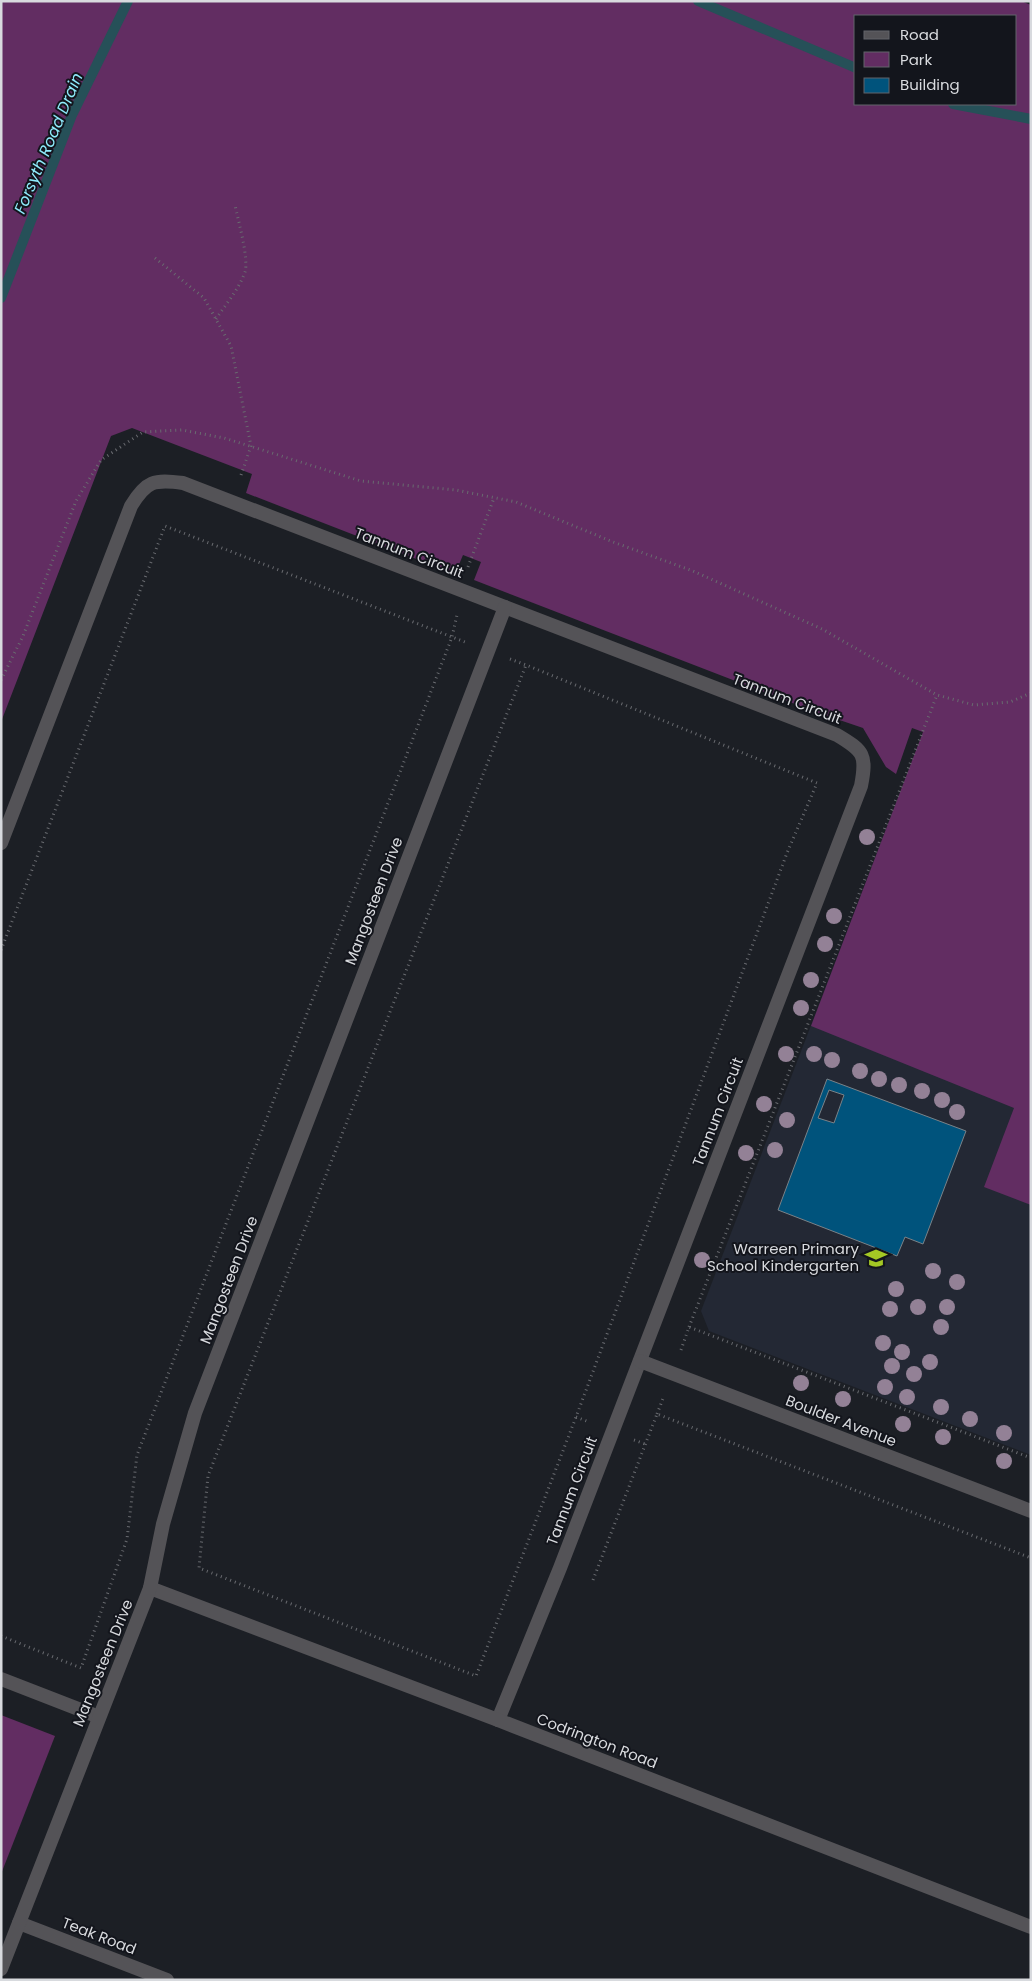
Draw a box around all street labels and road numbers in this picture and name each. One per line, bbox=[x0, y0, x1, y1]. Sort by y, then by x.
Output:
street label: Tannum Circuit bbox=[352, 522, 467, 583]
street label: Tannum Circuit bbox=[730, 668, 845, 729]
street label: Mangosteen Drive bbox=[339, 834, 408, 968]
street label: Tannum Circuit bbox=[687, 1054, 748, 1169]
street label: Mangosteen Drive bbox=[194, 1213, 263, 1347]
street label: Boulder Avenue bbox=[783, 1390, 900, 1451]
street label: Tannum Circuit bbox=[541, 1433, 602, 1548]
street label: Mangosteen Drive bbox=[67, 1596, 138, 1730]
street label: Codrington Road bbox=[534, 1708, 661, 1773]
street label: Teak Road bbox=[59, 1912, 139, 1959]

